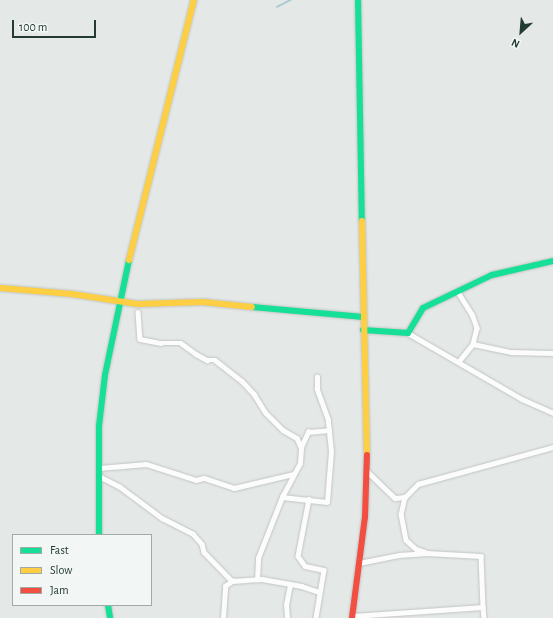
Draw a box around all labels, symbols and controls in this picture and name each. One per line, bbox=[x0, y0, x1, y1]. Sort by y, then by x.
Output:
scale bar bbox=[14, 12, 98, 38]
north arrow bbox=[501, 12, 541, 52]
text: 100 m bbox=[19, 21, 47, 33]
text: N bbox=[510, 37, 521, 50]
legend bbox=[12, 534, 152, 606]
text: Fast bbox=[50, 544, 69, 556]
text: Slow bbox=[50, 564, 72, 576]
text: Jam bbox=[50, 584, 69, 596]

